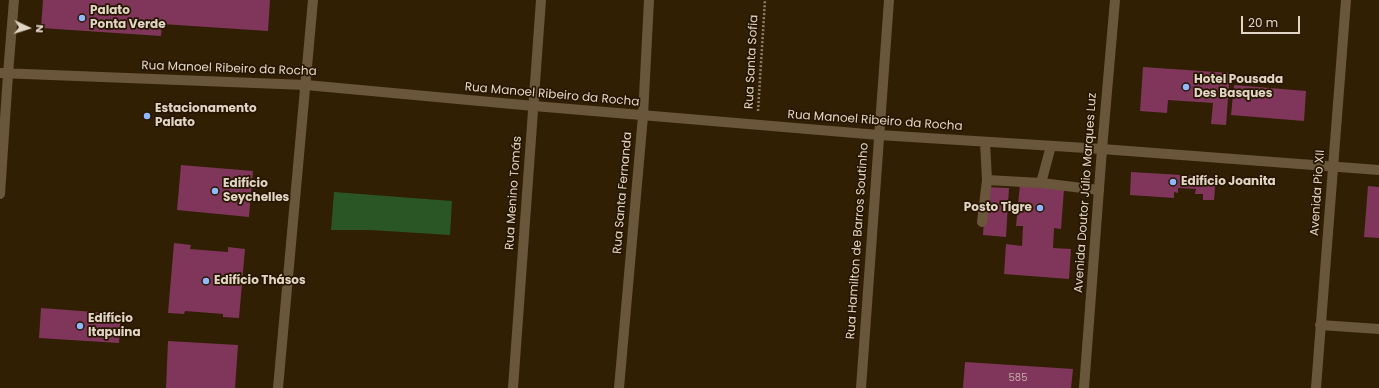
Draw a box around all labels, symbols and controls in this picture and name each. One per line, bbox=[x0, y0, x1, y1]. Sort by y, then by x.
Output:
place label: Palato Ponta Verde bbox=[90, 4, 166, 32]
north arrow bbox=[8, 8, 48, 48]
scale bar bbox=[1243, 8, 1302, 34]
marker: Palato Ponta Verde bbox=[77, 13, 87, 23]
street label: Rua Santa Sofia bbox=[742, 14, 762, 110]
text: 20 m bbox=[1248, 14, 1278, 31]
text: N bbox=[32, 24, 48, 34]
street label: Rua Manoel Ribeiro da Rocha bbox=[141, 59, 317, 79]
place label: Hotel Pousada Des Basques bbox=[1194, 73, 1283, 101]
street label: Rua Manoel Ribeiro da Rocha bbox=[464, 80, 640, 110]
marker: Hotel Pousada Des Basques bbox=[1181, 82, 1191, 92]
street label: Avenida Doutor Júlio Marques Luz bbox=[1072, 92, 1100, 294]
place label: Estacionamento Palato bbox=[155, 102, 257, 130]
street label: Rua Manoel Ribeiro da Rocha bbox=[787, 108, 963, 134]
marker: Estacionamento Palato bbox=[142, 111, 152, 121]
street label: Rua Santa Fernanda bbox=[610, 131, 636, 255]
street label: Rua Menino Tomás bbox=[503, 136, 525, 250]
street label: Rua Hamilton de Barros Soutinho bbox=[844, 142, 872, 340]
street label: Avenida Pio XII bbox=[1308, 149, 1328, 237]
place label: Edifício Joanita bbox=[1181, 175, 1276, 189]
place label: Edifício Seychelles bbox=[223, 177, 289, 205]
marker: Edifício Joanita bbox=[1168, 177, 1178, 187]
marker: Edifício Seychelles bbox=[210, 186, 220, 196]
place label: Posto Tigre bbox=[964, 201, 1032, 215]
marker: Posto Tigre bbox=[1035, 203, 1045, 213]
place label: Edifício Thásos bbox=[214, 274, 306, 288]
marker: Edifício Thásos bbox=[201, 276, 211, 286]
place label: Edifício Itapuina bbox=[88, 312, 141, 340]
marker: Edifício Itapuina bbox=[75, 321, 85, 331]
house number: 585 bbox=[1009, 372, 1027, 384]

